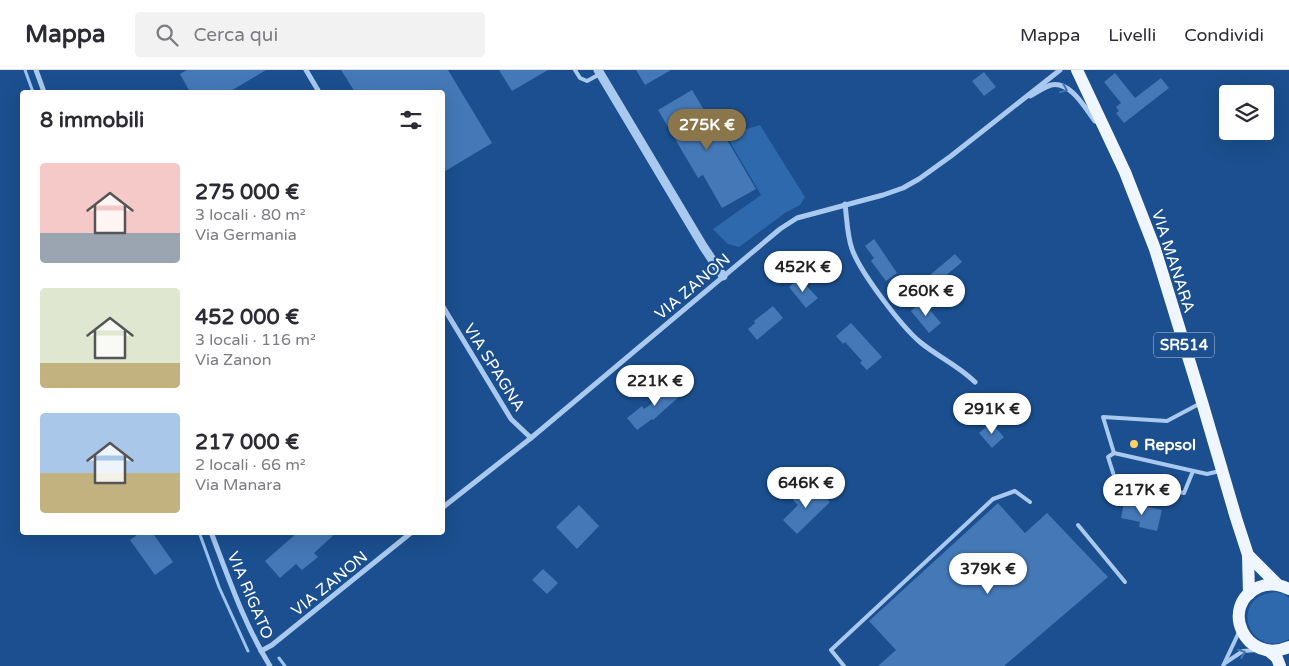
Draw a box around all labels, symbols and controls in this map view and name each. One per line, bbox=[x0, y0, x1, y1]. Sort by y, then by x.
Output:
search box bbox=[135, 12, 485, 57]
text: Mappa bbox=[25, 20, 105, 49]
icon: search bbox=[153, 21, 181, 49]
text: Cerca qui bbox=[193, 24, 278, 46]
text: Mappa bbox=[1020, 24, 1080, 46]
text: Livelli bbox=[1108, 24, 1156, 46]
text: Condividi bbox=[1184, 24, 1264, 46]
one-way arrow bbox=[1059, 83, 1068, 93]
map controls bbox=[1219, 85, 1274, 140]
button: layers bbox=[1219, 85, 1274, 140]
icon: filters bbox=[397, 106, 425, 134]
text: 8 immobili bbox=[40, 108, 144, 133]
pin: 275K € bbox=[666, 108, 748, 151]
text: 275K € bbox=[679, 115, 735, 135]
text: 275 000 € bbox=[195, 180, 299, 205]
icon: home bbox=[80, 183, 140, 243]
text: 3 locali · 80 m² bbox=[195, 205, 306, 225]
street label: VIA MANARA bbox=[1147, 207, 1199, 315]
text: Via Germania bbox=[195, 225, 297, 245]
street label: VIA ZANON bbox=[651, 249, 735, 324]
pin: 452K € bbox=[762, 250, 844, 293]
text: 452K € bbox=[775, 257, 831, 277]
pin: 260K € bbox=[885, 274, 967, 317]
text: 260K € bbox=[898, 281, 954, 301]
text: 452 000 € bbox=[195, 305, 299, 330]
icon: home bbox=[80, 308, 140, 368]
street label: VIA SPAGNA bbox=[459, 320, 529, 415]
text: 3 locali · 116 m² bbox=[195, 330, 316, 350]
road number: SR514 bbox=[1154, 332, 1214, 358]
text: Via Zanon bbox=[195, 350, 272, 370]
pin: 221K € bbox=[614, 364, 696, 407]
text: 221K € bbox=[627, 371, 683, 391]
pin: 291K € bbox=[951, 392, 1033, 435]
text: 291K € bbox=[964, 399, 1020, 419]
text: 217 000 € bbox=[195, 430, 299, 455]
icon: home bbox=[80, 433, 140, 493]
place label: Repsol bbox=[1144, 435, 1196, 455]
marker: Repsol bbox=[1128, 438, 1140, 450]
text: 2 locali · 66 m² bbox=[195, 455, 306, 475]
pin: 646K € bbox=[765, 466, 847, 509]
text: 646K € bbox=[778, 473, 834, 493]
pin: 217K € bbox=[1101, 474, 1183, 516]
text: Via Manara bbox=[195, 475, 281, 495]
text: 217K € bbox=[1114, 480, 1170, 500]
street label: VIA ZANON bbox=[287, 547, 372, 621]
street label: VIA RIGATO bbox=[223, 549, 277, 642]
pin: 379K € bbox=[947, 552, 1029, 595]
text: 379K € bbox=[960, 559, 1016, 579]
one-way arrow bbox=[1238, 649, 1246, 659]

